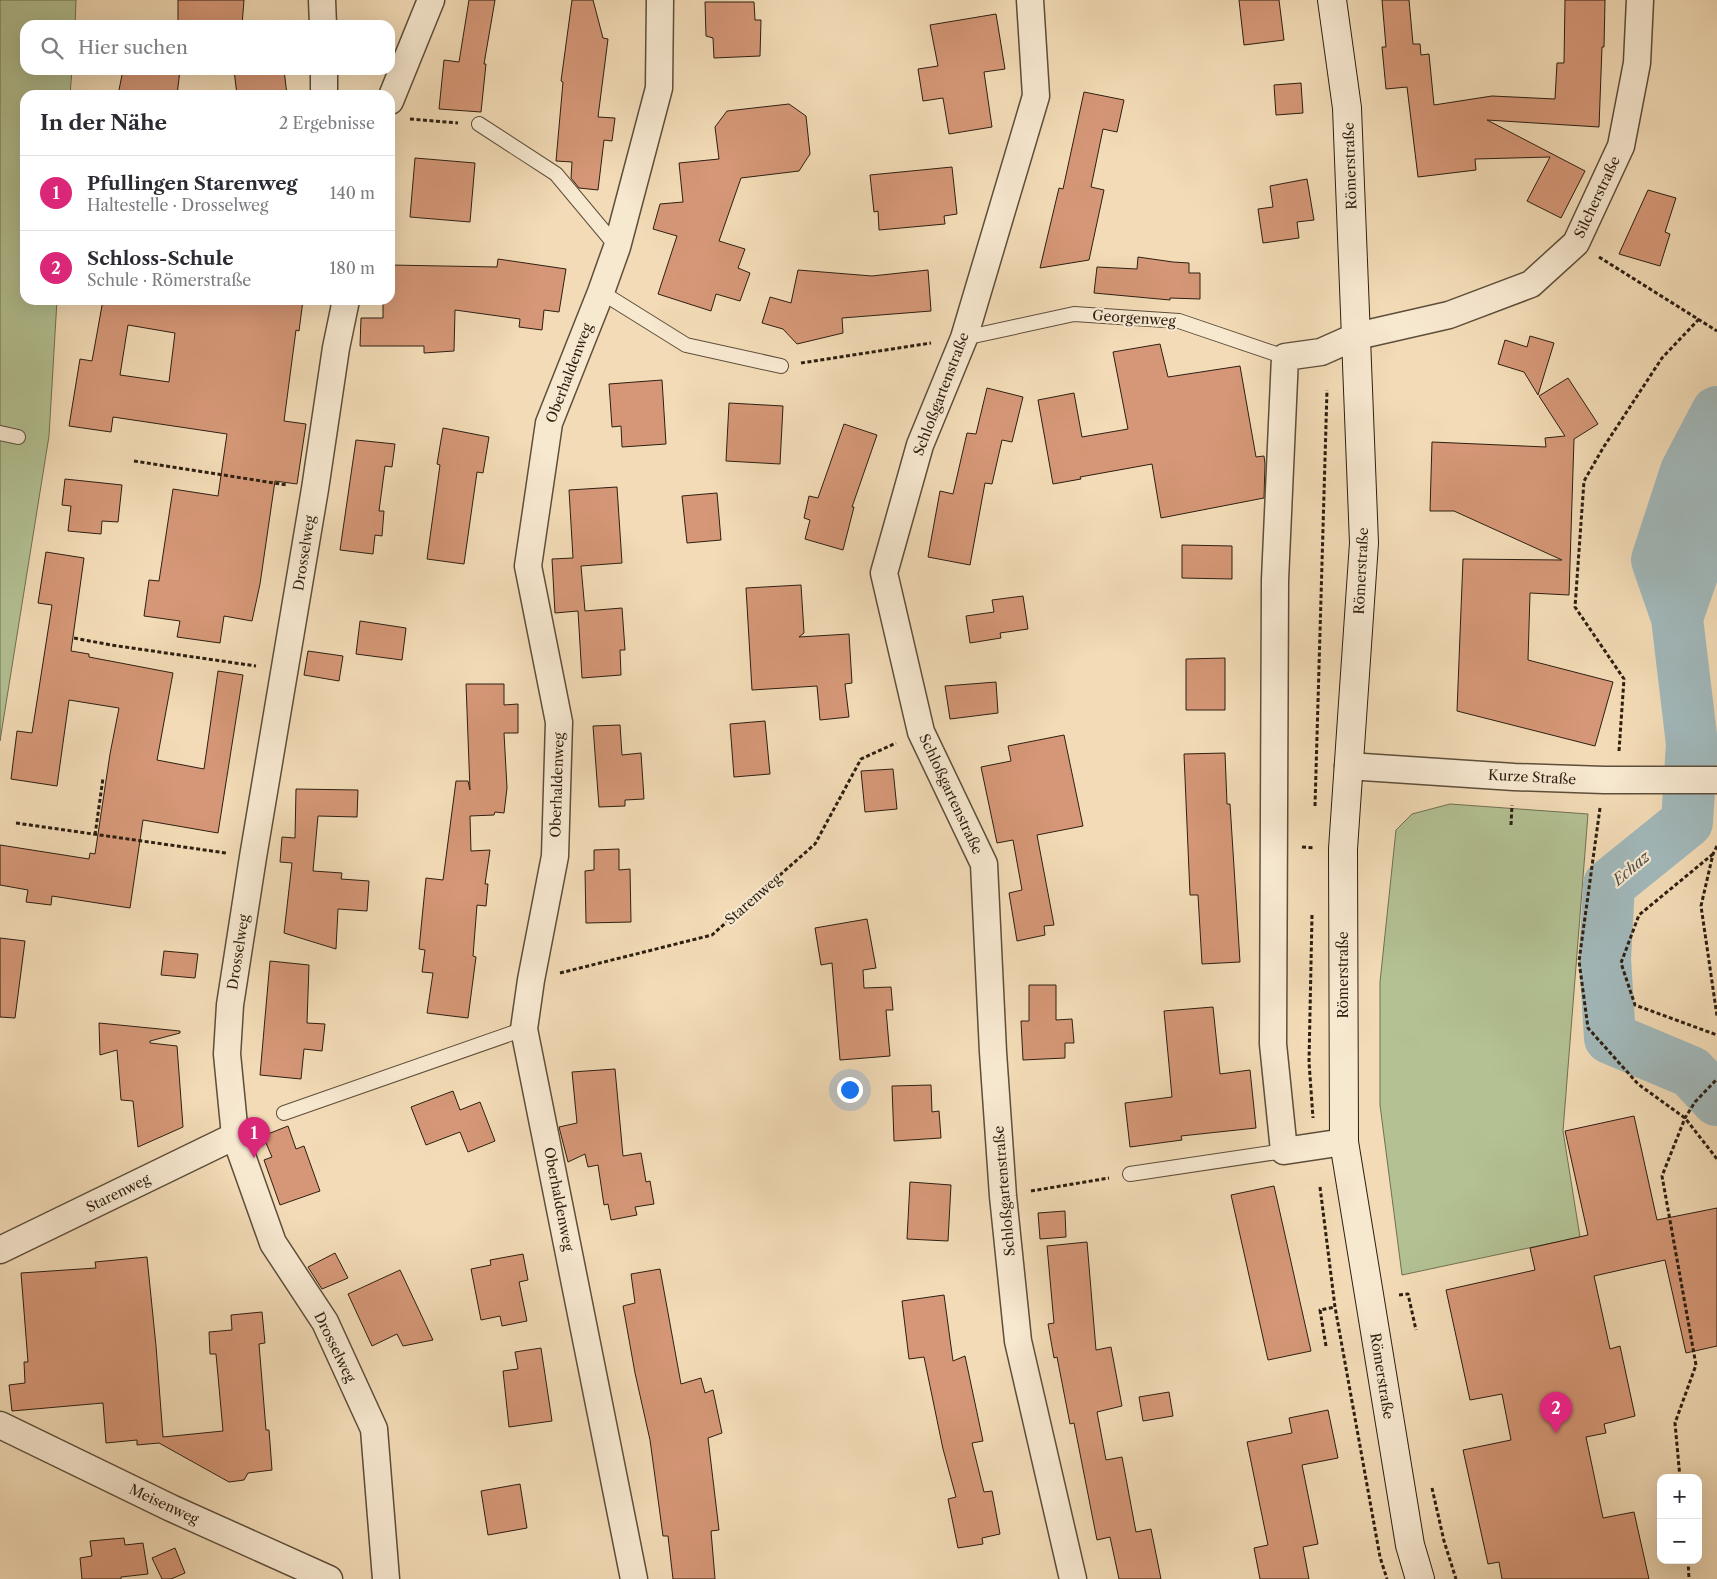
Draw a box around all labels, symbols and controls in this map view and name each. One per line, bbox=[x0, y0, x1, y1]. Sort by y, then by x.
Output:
search box bbox=[20, 20, 395, 75]
icon: search bbox=[38, 34, 66, 62]
text: Hier suchen bbox=[78, 36, 188, 59]
text: In der Nähe bbox=[40, 110, 167, 135]
text: 2 Ergebnisse bbox=[279, 113, 375, 133]
street label: Römerstraße bbox=[1339, 122, 1361, 210]
street label: Silcherstraße bbox=[1570, 153, 1624, 241]
text: Pfullingen Starenweg bbox=[87, 172, 297, 195]
text: 1 bbox=[52, 183, 60, 203]
text: 140 m bbox=[330, 183, 375, 203]
text: Haltestelle · Drosselweg bbox=[87, 195, 268, 215]
text: Schloss-Schule bbox=[87, 247, 234, 270]
text: 2 bbox=[51, 258, 61, 278]
text: 180 m bbox=[329, 258, 375, 278]
text: Schule · Römerstraße bbox=[87, 270, 251, 290]
street label: Georgenweg bbox=[1092, 306, 1177, 330]
street label: Oberhaldenweg bbox=[542, 320, 596, 425]
street label: Schloßgartenstraße bbox=[909, 330, 973, 458]
street label: Drosselweg bbox=[289, 513, 319, 592]
street label: Römerstraße bbox=[1350, 527, 1372, 615]
street label: Oberhaldenweg bbox=[546, 731, 568, 838]
street label: Schloßgartenstraße bbox=[915, 731, 987, 857]
street label: Kurze Straße bbox=[1487, 766, 1577, 788]
water label: Echaz bbox=[1608, 846, 1654, 890]
street label: Starenweg bbox=[721, 869, 785, 928]
street label: Drosselweg bbox=[223, 912, 253, 991]
street label: Römerstraße bbox=[1334, 931, 1352, 1019]
your location bbox=[837, 1077, 863, 1103]
pin: 1 bbox=[238, 1117, 270, 1158]
street label: Schloßgartenstraße bbox=[989, 1125, 1019, 1257]
street label: Oberhaldenweg bbox=[540, 1146, 578, 1253]
street label: Starenweg bbox=[83, 1169, 154, 1216]
street label: Drosselweg bbox=[310, 1309, 360, 1386]
street label: Römerstraße bbox=[1366, 1332, 1398, 1421]
pin: 2 bbox=[1540, 1392, 1572, 1433]
map controls bbox=[1657, 1474, 1702, 1564]
button: + bbox=[1657, 1474, 1702, 1519]
street label: Meisenweg bbox=[126, 1480, 202, 1528]
button: − bbox=[1657, 1519, 1702, 1564]

